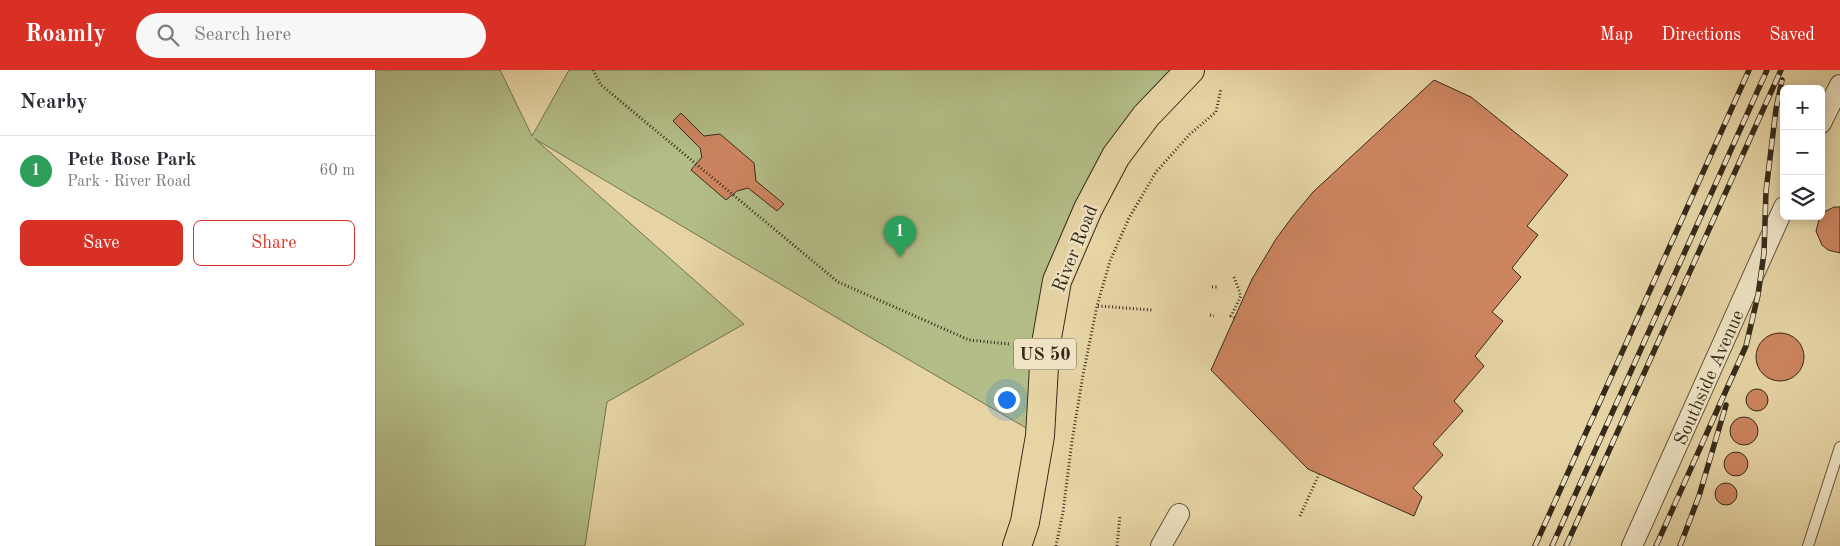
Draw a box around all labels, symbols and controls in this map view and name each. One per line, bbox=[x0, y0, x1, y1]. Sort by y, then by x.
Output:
search box bbox=[136, 13, 486, 58]
icon: search bbox=[154, 21, 182, 49]
text: Roamly bbox=[25, 23, 106, 47]
text: Search here bbox=[194, 26, 291, 45]
text: Map bbox=[1600, 26, 1633, 44]
text: Directions bbox=[1661, 26, 1741, 44]
text: Saved bbox=[1769, 26, 1815, 44]
map controls bbox=[1780, 85, 1825, 220]
button: + bbox=[1780, 85, 1825, 130]
text: Nearby bbox=[20, 92, 88, 113]
button: − bbox=[1780, 130, 1825, 175]
text: Pete Rose Park bbox=[67, 151, 196, 170]
text: 1 bbox=[31, 163, 41, 179]
text: 60 m bbox=[319, 163, 355, 179]
text: Park · River Road bbox=[67, 174, 191, 190]
button: layers bbox=[1780, 175, 1825, 220]
street label: River Road bbox=[1050, 203, 1102, 295]
pin: 1 bbox=[884, 216, 916, 257]
button: Save bbox=[20, 220, 183, 266]
button: Share bbox=[193, 220, 355, 266]
street label: Southside Avenue bbox=[1672, 307, 1749, 449]
road number: US 50 bbox=[1014, 338, 1076, 370]
your location bbox=[994, 387, 1020, 413]

